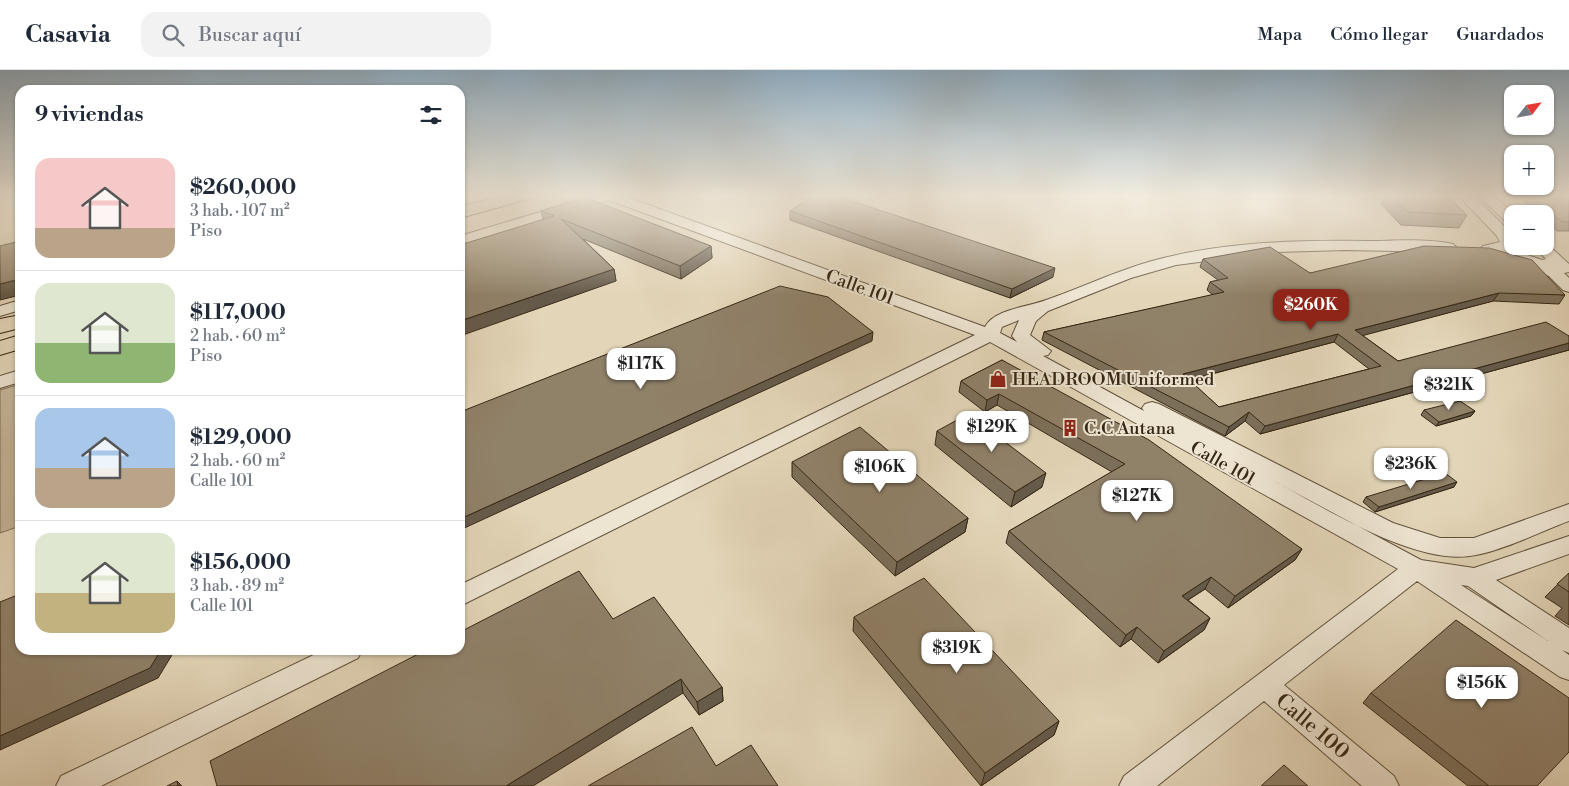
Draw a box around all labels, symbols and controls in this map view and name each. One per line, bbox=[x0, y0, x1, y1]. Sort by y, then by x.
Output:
search box bbox=[141, 12, 491, 57]
text: Casavia bbox=[25, 20, 111, 50]
icon: search bbox=[159, 21, 187, 49]
text: Buscar aquí bbox=[199, 23, 301, 47]
text: Mapa bbox=[1258, 23, 1302, 46]
text: Cómo llegar bbox=[1330, 23, 1428, 46]
text: Guardados bbox=[1456, 23, 1544, 46]
north arrow bbox=[1504, 85, 1554, 135]
map controls bbox=[1504, 85, 1554, 255]
icon: filters bbox=[417, 101, 445, 129]
text: 9 viviendas bbox=[35, 102, 143, 128]
button: + bbox=[1504, 145, 1554, 195]
text: $260,000 bbox=[190, 175, 296, 201]
icon: home bbox=[75, 178, 135, 238]
text: 3 hab. · 107 m² bbox=[190, 201, 290, 221]
button: − bbox=[1504, 205, 1554, 255]
text: Piso bbox=[190, 221, 222, 241]
street label: Calle 101 bbox=[822, 264, 897, 311]
pin: $260K bbox=[1276, 288, 1346, 331]
text: $260K bbox=[1284, 295, 1338, 315]
text: $117,000 bbox=[190, 300, 286, 326]
icon: home bbox=[75, 303, 135, 363]
text: 2 hab. · 60 m² bbox=[190, 326, 285, 346]
text: Piso bbox=[190, 346, 222, 366]
pin: $117K bbox=[606, 348, 676, 390]
text: $117K bbox=[618, 354, 664, 374]
place label: HEADROOM Uniformed bbox=[1012, 368, 1215, 391]
pin: $321K bbox=[1414, 368, 1484, 411]
shop icon: HEADROOM Uniformed bbox=[988, 369, 1008, 389]
text: $321K bbox=[1424, 375, 1474, 395]
pin: $129K bbox=[957, 410, 1027, 453]
text: $129K bbox=[967, 417, 1017, 437]
place label: C.C Autana bbox=[1084, 417, 1176, 440]
building icon: C.C Autana bbox=[1060, 418, 1080, 438]
text: $129,000 bbox=[190, 425, 292, 451]
icon: home bbox=[75, 428, 135, 488]
street label: Calle 101 bbox=[1186, 436, 1260, 491]
pin: $236K bbox=[1376, 448, 1446, 490]
pin: $106K bbox=[845, 450, 915, 493]
text: 2 hab. · 60 m² bbox=[190, 451, 285, 471]
text: $236K bbox=[1385, 454, 1437, 474]
text: $106K bbox=[854, 457, 906, 477]
text: Calle 101 bbox=[190, 471, 253, 491]
pin: $127K bbox=[1102, 480, 1172, 522]
text: $127K bbox=[1112, 486, 1162, 506]
text: $156,000 bbox=[190, 550, 291, 576]
icon: home bbox=[75, 553, 135, 613]
text: 3 hab. · 89 m² bbox=[190, 576, 284, 596]
text: Calle 101 bbox=[190, 596, 253, 616]
pin: $319K bbox=[922, 632, 992, 674]
text: $319K bbox=[932, 638, 982, 658]
pin: $156K bbox=[1447, 666, 1517, 709]
text: $156K bbox=[1457, 673, 1507, 693]
street label: Calle 100 bbox=[1270, 688, 1355, 765]

